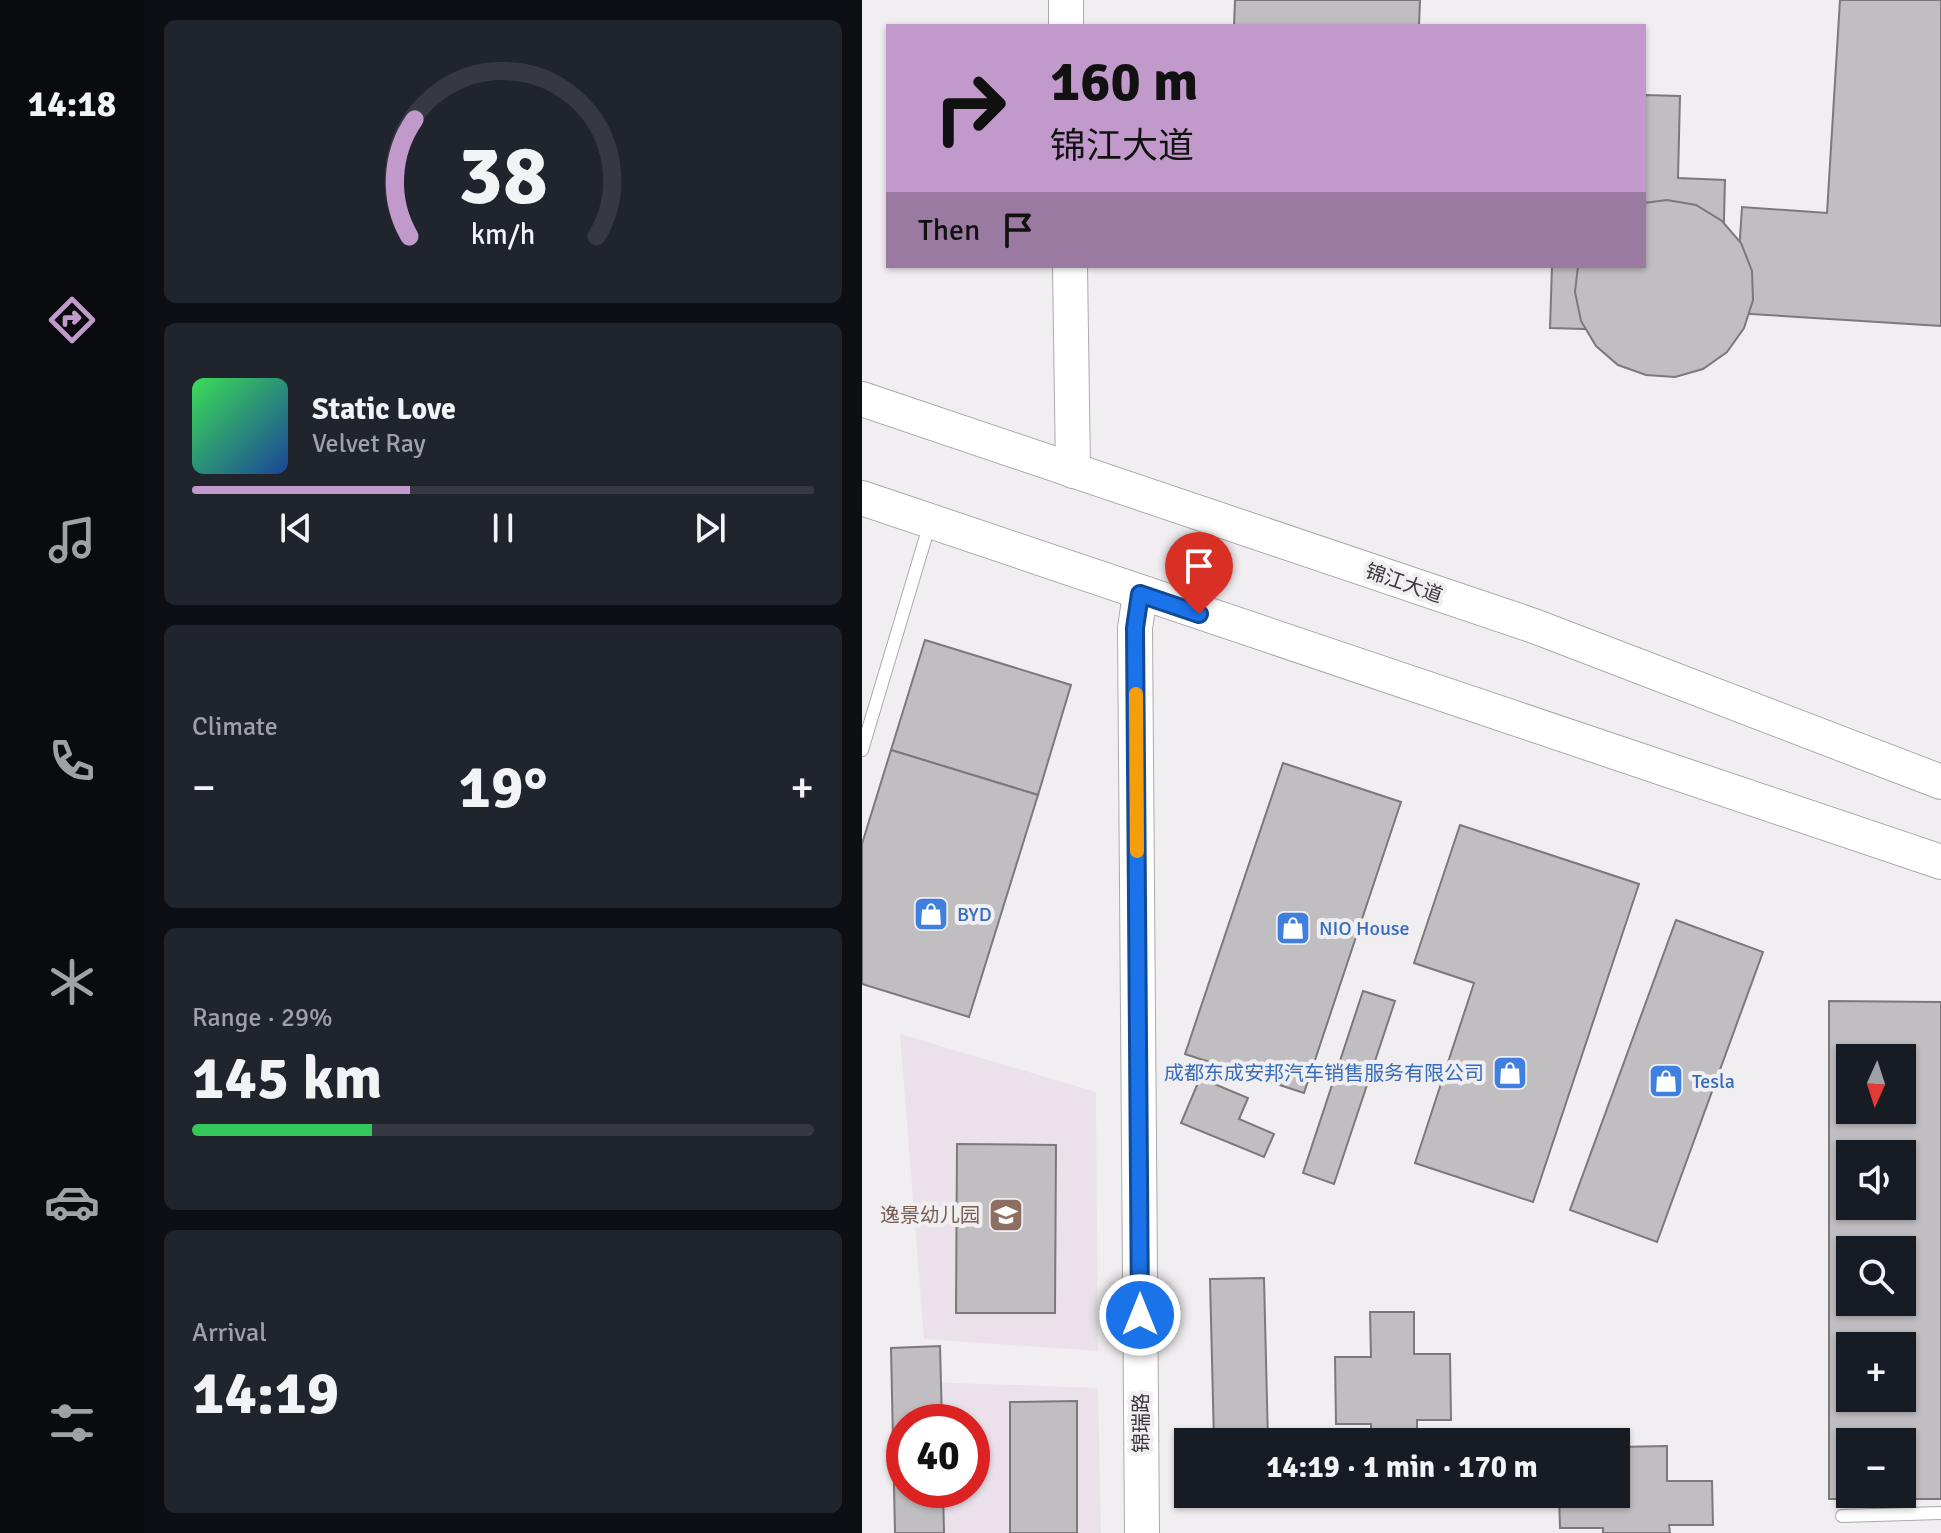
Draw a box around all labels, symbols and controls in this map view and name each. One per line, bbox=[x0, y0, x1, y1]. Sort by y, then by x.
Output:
text: 160 m bbox=[1050, 47, 1198, 116]
icon: right bbox=[918, 56, 1022, 160]
text: 14:18 bbox=[28, 82, 116, 127]
text: 锦江大道 bbox=[1050, 124, 1194, 169]
text: 38 bbox=[458, 125, 548, 227]
icon: arrive bbox=[996, 208, 1040, 252]
text: Then bbox=[918, 212, 980, 249]
text: km/h bbox=[471, 217, 535, 252]
icon: directions bbox=[44, 292, 100, 348]
text: Static Love bbox=[312, 391, 456, 428]
text: Velvet Ray bbox=[312, 428, 426, 460]
icon: previous bbox=[274, 506, 318, 550]
icon: pause bbox=[481, 506, 525, 550]
icon: next bbox=[688, 506, 732, 550]
icon: music bbox=[44, 512, 100, 568]
pin bbox=[1165, 532, 1233, 614]
icon: arrive bbox=[1177, 544, 1221, 588]
street label: 锦江大道 bbox=[1362, 559, 1446, 608]
text: Climate bbox=[192, 711, 278, 743]
icon: phone bbox=[44, 733, 100, 789]
text: 19° bbox=[459, 751, 547, 825]
text: − bbox=[192, 761, 216, 815]
text: + bbox=[790, 761, 814, 815]
shop icon: BYD bbox=[912, 895, 950, 933]
place label: BYD bbox=[957, 902, 992, 927]
shop icon: NIO House bbox=[1274, 909, 1312, 947]
place label: NIO House bbox=[1319, 916, 1410, 941]
icon: climate bbox=[44, 954, 100, 1010]
text: Range · 29% bbox=[192, 1002, 333, 1034]
text: 145 km bbox=[192, 1042, 382, 1116]
north arrow bbox=[1836, 1044, 1916, 1124]
map controls bbox=[1836, 1044, 1916, 1508]
shop icon: 成都东成安邦汽车销售服务有限公司 bbox=[1491, 1054, 1529, 1092]
place label: 成都东成安邦汽车销售服务有限公司 bbox=[1164, 1061, 1484, 1086]
shop icon: Tesla bbox=[1647, 1062, 1685, 1100]
place label: Tesla bbox=[1692, 1069, 1735, 1094]
button: sound bbox=[1836, 1140, 1916, 1220]
icon: car bbox=[44, 1174, 100, 1230]
school or university icon: 逸景幼儿园 bbox=[987, 1196, 1025, 1234]
place label: 逸景幼儿园 bbox=[880, 1203, 980, 1228]
button: search bbox=[1836, 1236, 1916, 1316]
position arrow bbox=[1098, 1273, 1182, 1357]
text: Arrival bbox=[192, 1317, 267, 1349]
button: + bbox=[1836, 1332, 1916, 1412]
text: 14:19 bbox=[192, 1357, 339, 1431]
street label: 锦瑞路 bbox=[1129, 1393, 1154, 1453]
icon: filters bbox=[44, 1395, 100, 1451]
speed limit sign: 40 bbox=[886, 1404, 990, 1508]
button: − bbox=[1836, 1428, 1916, 1508]
text: 14:19 · 1 min · 170 m bbox=[1266, 1449, 1538, 1486]

